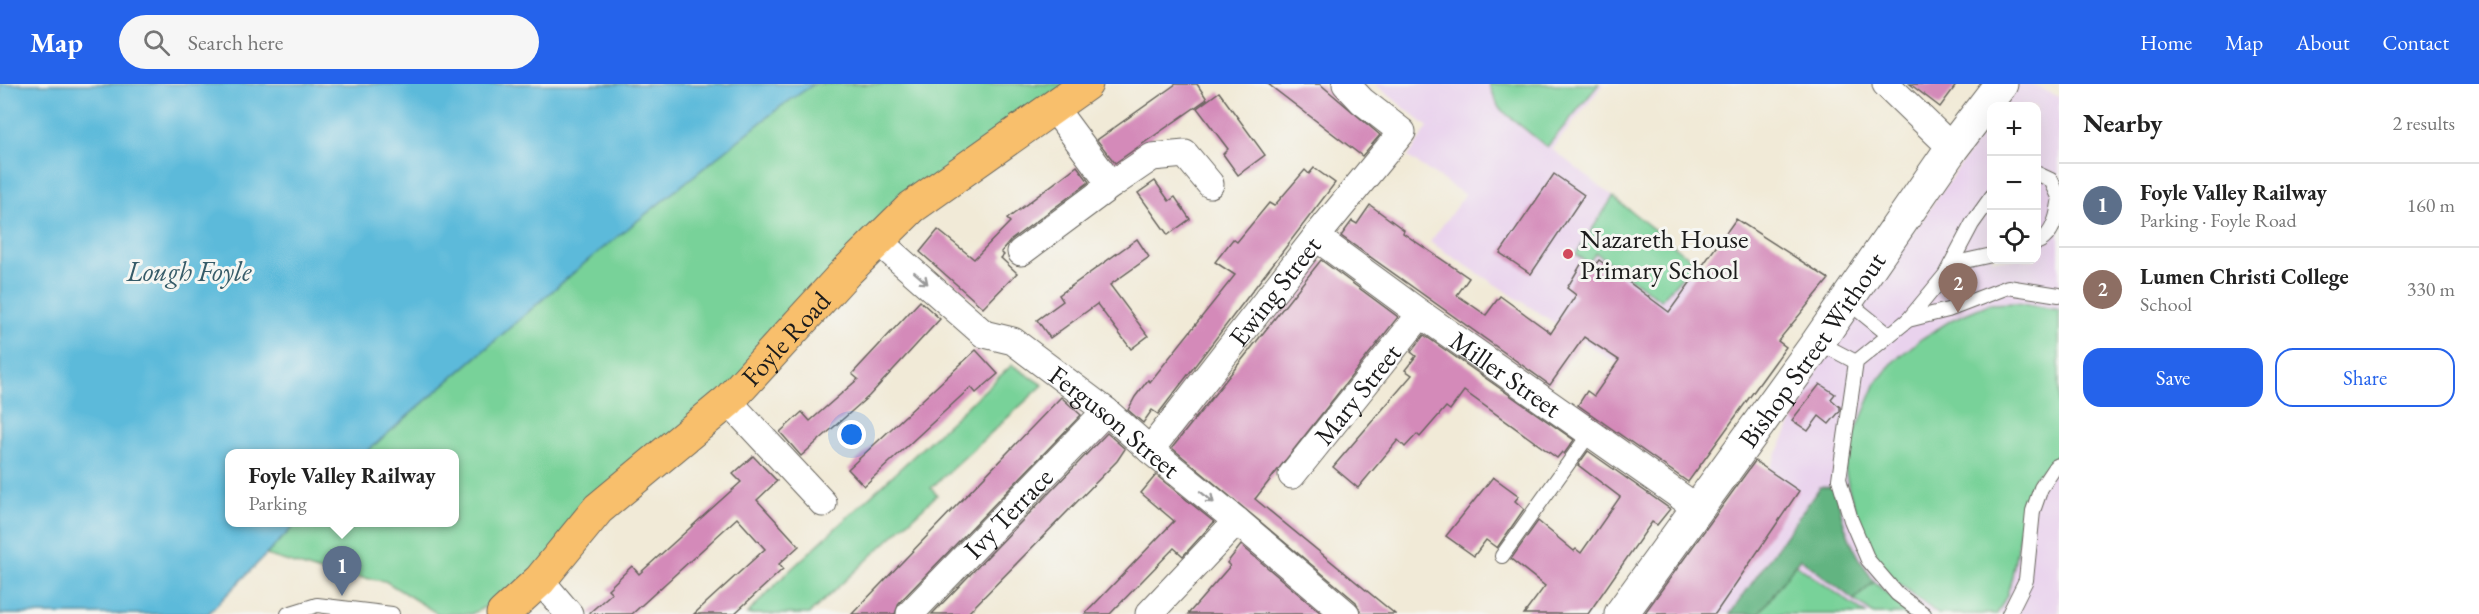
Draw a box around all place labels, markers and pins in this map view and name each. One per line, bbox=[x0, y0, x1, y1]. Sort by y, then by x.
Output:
place label: Nazareth House Primary School bbox=[1580, 221, 1749, 287]
marker: Nazareth House Primary School bbox=[1561, 247, 1575, 261]
pin: 2 bbox=[1938, 264, 1978, 313]
pin: 1 bbox=[322, 546, 362, 596]

